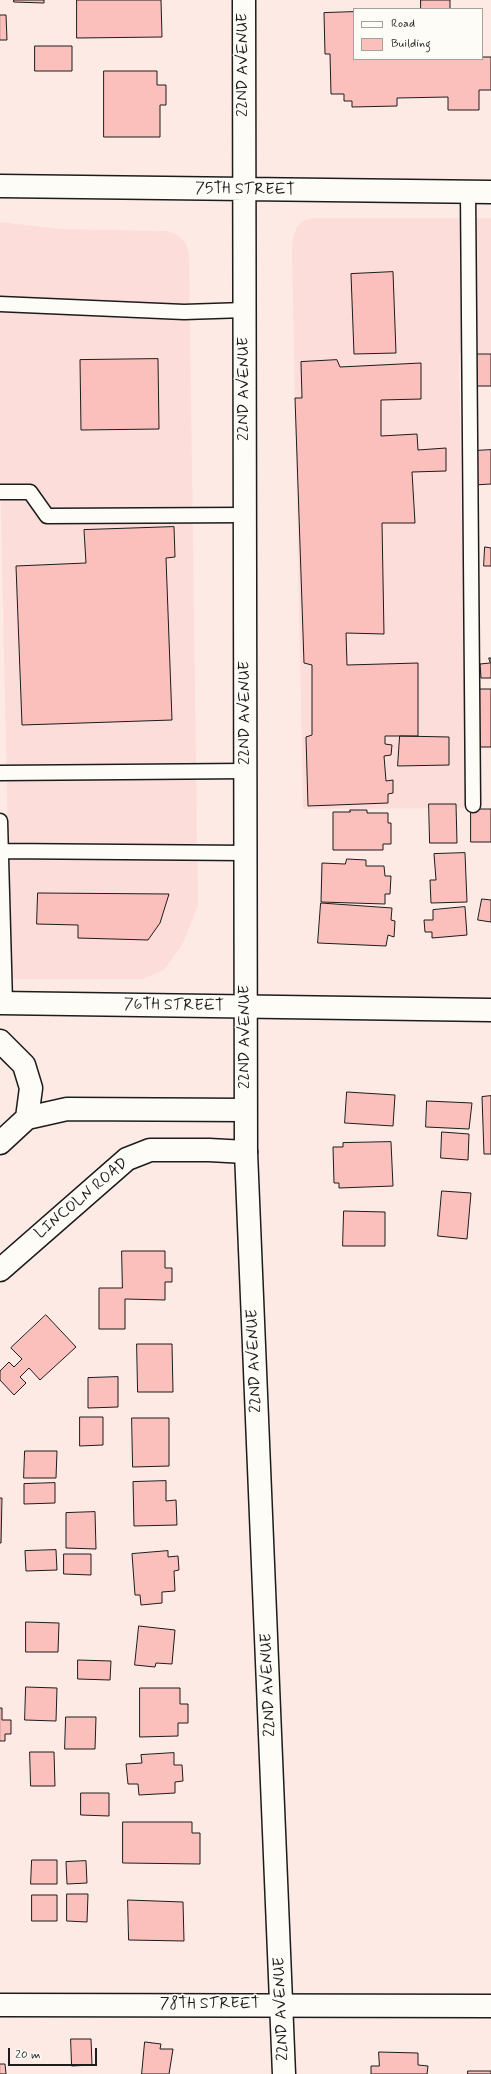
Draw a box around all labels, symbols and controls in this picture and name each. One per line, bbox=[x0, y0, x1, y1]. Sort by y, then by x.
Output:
legend bbox=[353, 8, 483, 60]
street label: 22ND AVENUE bbox=[234, 13, 254, 117]
text: Road bbox=[391, 16, 415, 32]
text: Building bbox=[391, 36, 431, 52]
street label: 75TH STREET bbox=[195, 180, 295, 200]
street label: 22ND AVENUE bbox=[235, 337, 255, 441]
street label: 22ND AVENUE bbox=[236, 661, 256, 765]
street label: 22ND AVENUE bbox=[236, 985, 256, 1089]
street label: 76TH STREET bbox=[124, 996, 224, 1016]
street label: LINCOLN ROAD bbox=[31, 1154, 133, 1244]
street label: 22ND AVENUE bbox=[244, 1309, 266, 1413]
street label: 22ND AVENUE bbox=[258, 1633, 280, 1737]
street label: 22ND AVENUE bbox=[271, 1957, 293, 2061]
street label: 78TH STREET bbox=[160, 1995, 260, 2015]
scale bar bbox=[10, 2040, 99, 2066]
text: 20 m bbox=[15, 2047, 41, 2063]

